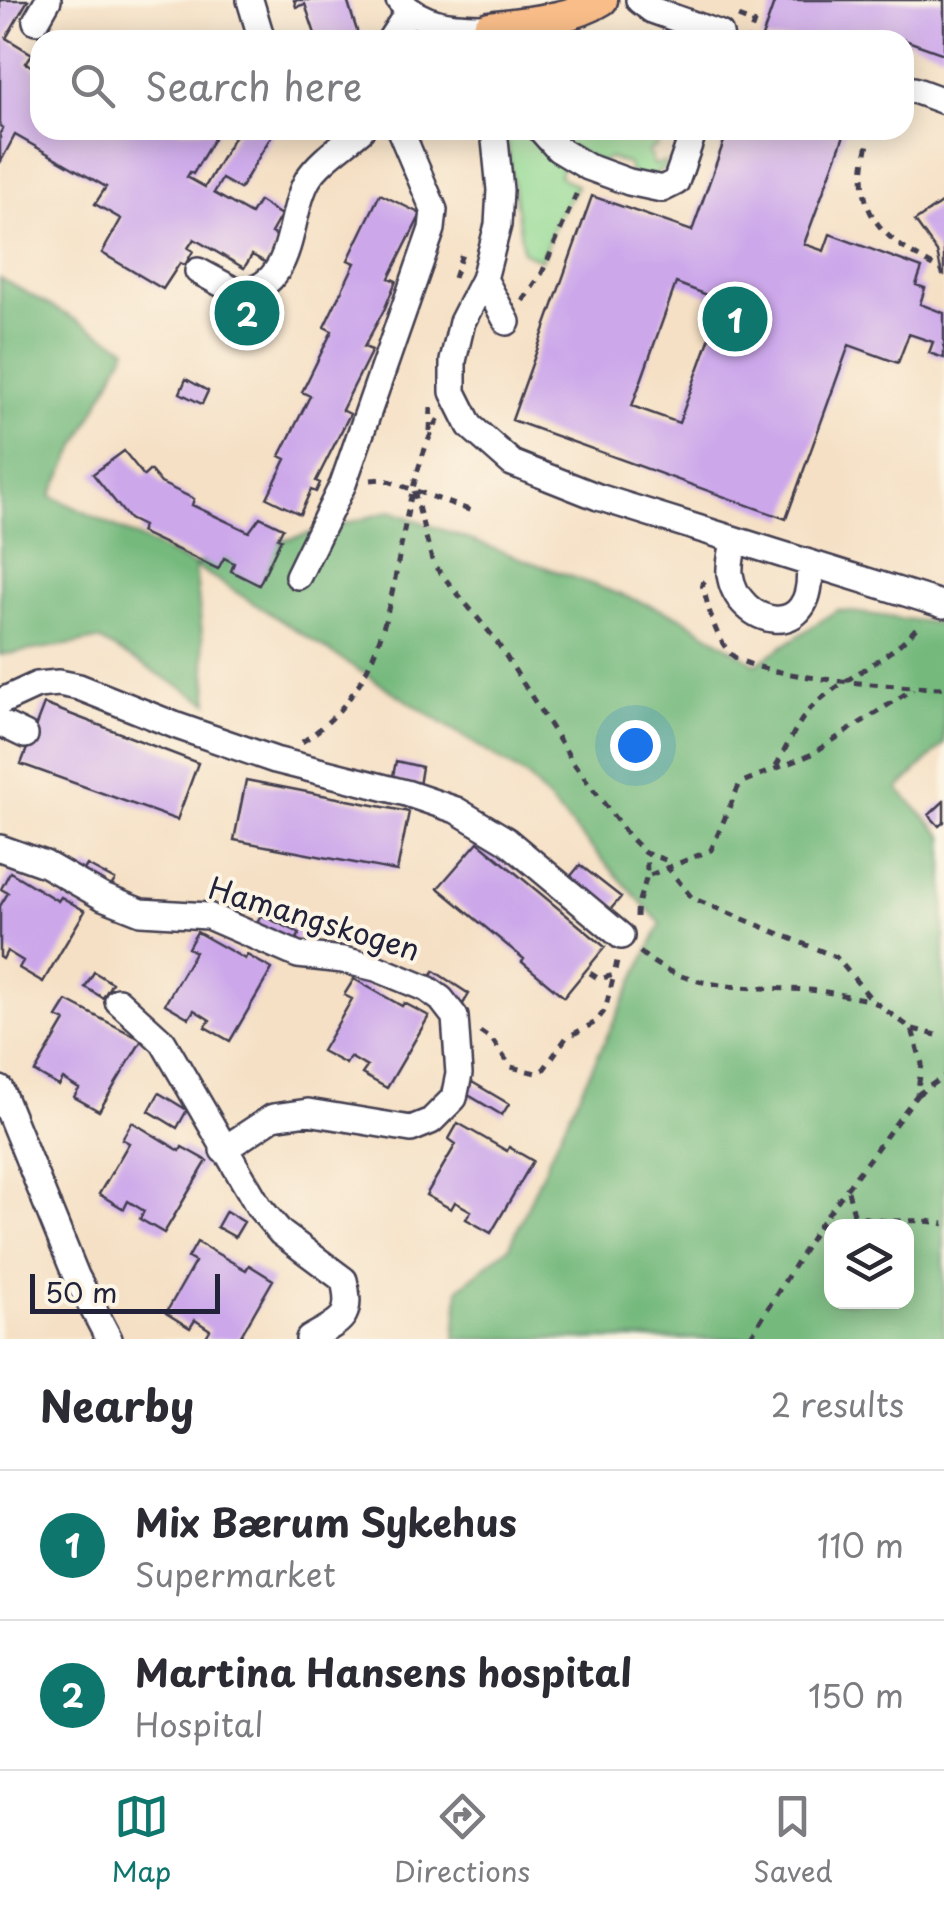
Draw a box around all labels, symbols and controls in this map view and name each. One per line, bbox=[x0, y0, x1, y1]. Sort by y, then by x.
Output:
search box bbox=[30, 30, 914, 140]
text: Search here bbox=[145, 57, 362, 114]
icon: search bbox=[65, 58, 120, 113]
pin: 2 bbox=[214, 276, 280, 350]
pin: 1 bbox=[702, 282, 768, 356]
your location bbox=[610, 720, 661, 771]
street label: Hamangskogen bbox=[204, 864, 426, 971]
map controls bbox=[824, 1219, 914, 1309]
button: layers bbox=[824, 1219, 914, 1309]
scale bar bbox=[30, 1269, 220, 1314]
text: 50 m bbox=[45, 1270, 118, 1313]
text: Nearby bbox=[40, 1373, 194, 1436]
text: 2 results bbox=[771, 1380, 904, 1428]
text: Mix Bærum Sykehus bbox=[135, 1493, 517, 1550]
text: 1 bbox=[65, 1521, 80, 1569]
text: 110 m bbox=[817, 1521, 904, 1569]
text: Supermarket bbox=[135, 1550, 336, 1598]
text: Martina Hansens hospital bbox=[135, 1643, 632, 1700]
text: 2 bbox=[61, 1671, 84, 1719]
text: 150 m bbox=[808, 1671, 904, 1719]
text: Hospital bbox=[135, 1700, 263, 1748]
tab: Map bbox=[111, 1789, 171, 1892]
tab: Directions bbox=[394, 1789, 530, 1892]
tab: Saved bbox=[753, 1789, 833, 1892]

